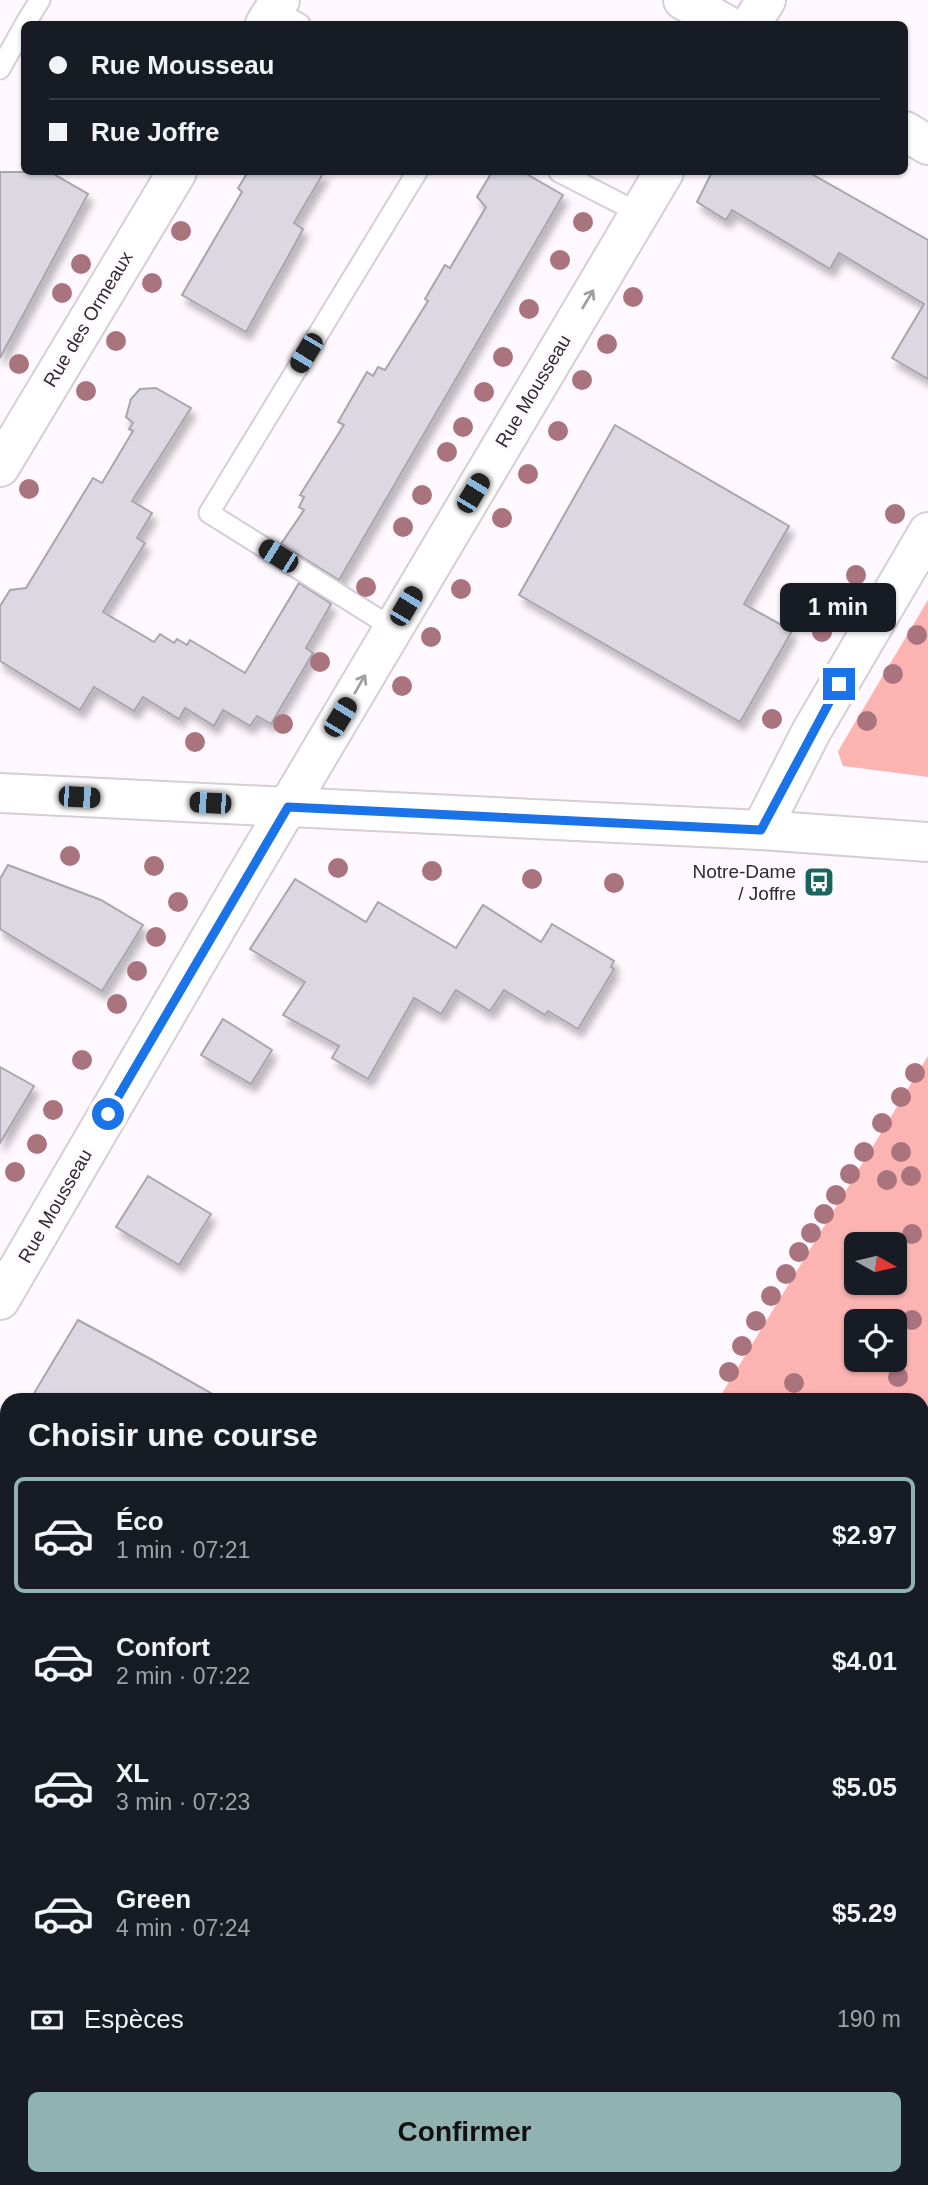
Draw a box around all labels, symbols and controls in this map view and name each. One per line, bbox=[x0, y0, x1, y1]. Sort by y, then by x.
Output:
text: Rue Mousseau bbox=[91, 50, 275, 80]
text: Rue Joffre bbox=[91, 117, 220, 147]
street label: Rue des Ormeaux bbox=[39, 247, 137, 390]
one-way arrow bbox=[581, 289, 595, 309]
car bbox=[287, 330, 326, 376]
street label: Rue Mousseau bbox=[491, 331, 575, 451]
car bbox=[454, 470, 493, 516]
car bbox=[255, 536, 302, 576]
callout: 1 min bbox=[781, 582, 897, 632]
car bbox=[387, 583, 426, 629]
text: 1 min bbox=[808, 594, 868, 620]
route end bbox=[823, 668, 855, 700]
one-way arrow bbox=[353, 675, 367, 695]
car bbox=[321, 694, 360, 740]
car bbox=[58, 785, 101, 809]
car bbox=[189, 791, 232, 815]
place label: Notre-Dame / Joffre bbox=[693, 861, 796, 904]
bus stop icon: Notre-Dame / Joffre bbox=[802, 865, 836, 899]
route start bbox=[92, 1098, 124, 1130]
street label: Rue Mousseau bbox=[14, 1145, 96, 1267]
north arrow bbox=[844, 1232, 906, 1295]
map controls bbox=[844, 1232, 907, 1372]
button: locate bbox=[844, 1309, 907, 1372]
text: Choisir une course bbox=[28, 1417, 318, 1453]
icon: car bbox=[32, 1504, 95, 1567]
text: Éco bbox=[116, 1506, 164, 1536]
text: $2.97 bbox=[832, 1520, 897, 1550]
text: 1 min · 07:21 bbox=[116, 1537, 250, 1563]
icon: car bbox=[32, 1630, 95, 1693]
text: Confort bbox=[116, 1632, 210, 1662]
text: $4.01 bbox=[832, 1646, 897, 1676]
text: 2 min · 07:22 bbox=[116, 1663, 250, 1689]
icon: car bbox=[32, 1756, 95, 1819]
text: XL bbox=[116, 1758, 149, 1788]
text: $5.05 bbox=[832, 1772, 897, 1802]
text: 3 min · 07:23 bbox=[116, 1789, 250, 1815]
icon: car bbox=[32, 1882, 95, 1945]
text: Green bbox=[116, 1884, 191, 1914]
text: $5.29 bbox=[832, 1898, 897, 1928]
text: 4 min · 07:24 bbox=[116, 1915, 250, 1941]
icon: cash bbox=[28, 2001, 66, 2039]
text: Espèces bbox=[84, 2004, 184, 2034]
text: 190 m bbox=[837, 2006, 901, 2032]
button: Confirmer bbox=[28, 2092, 901, 2172]

